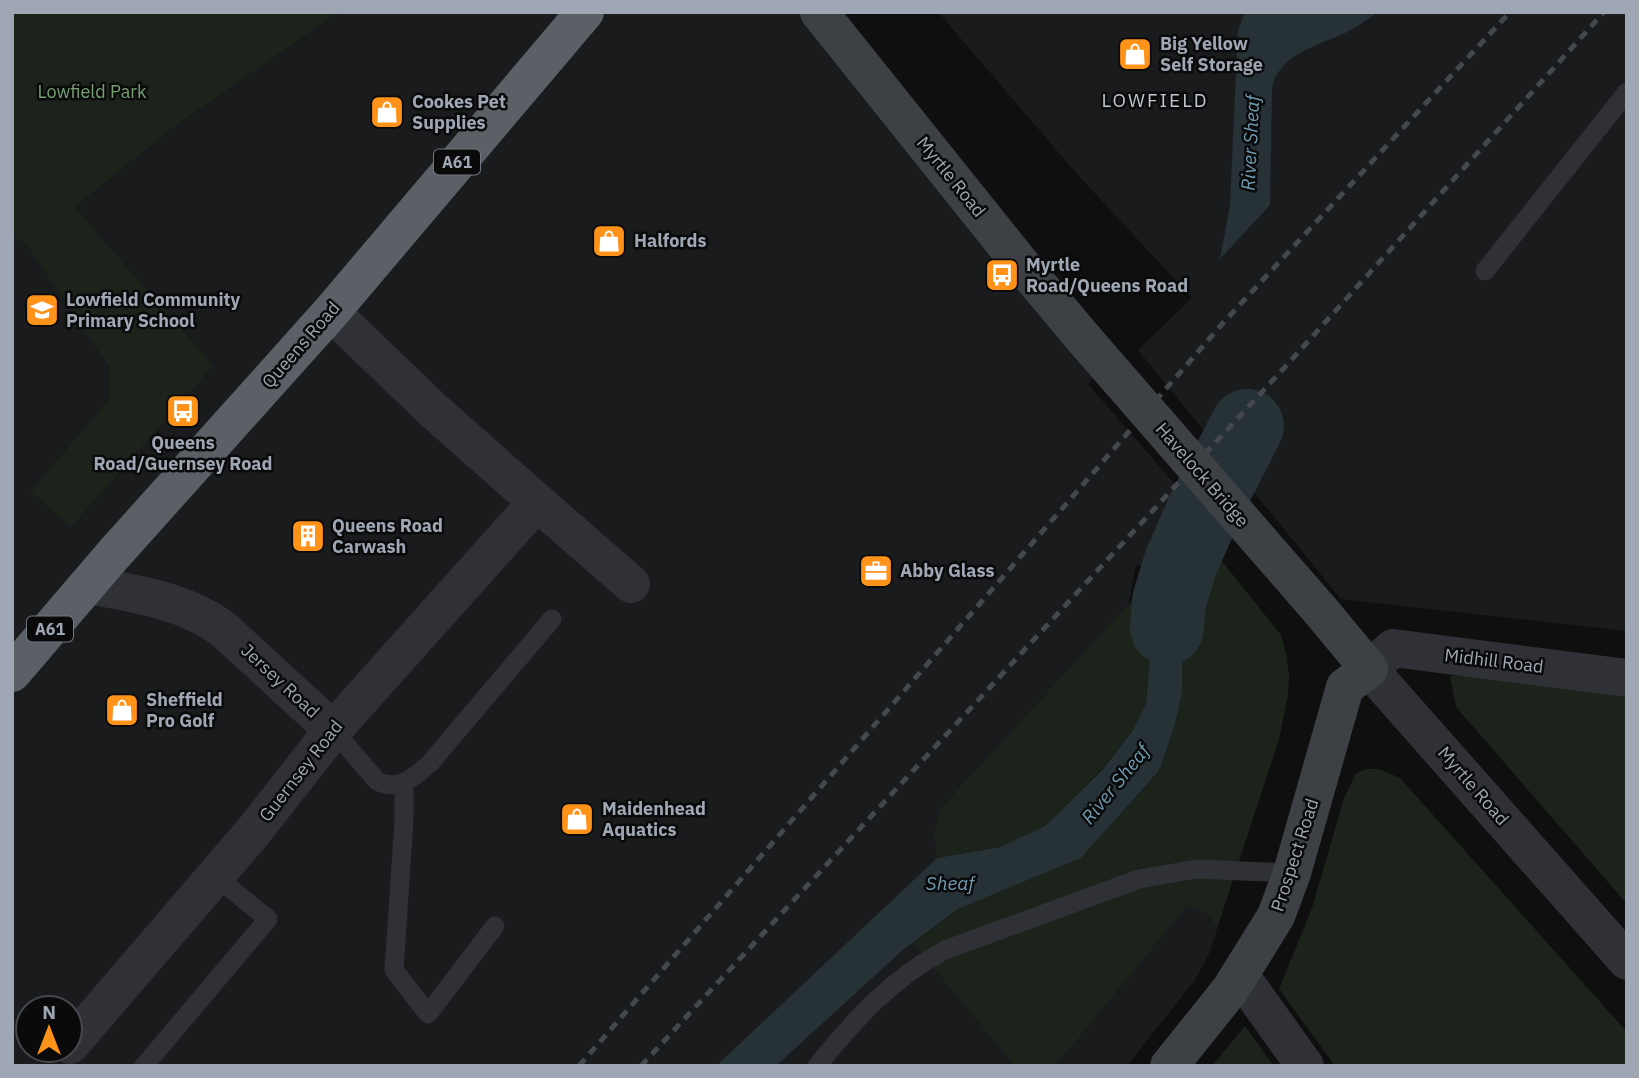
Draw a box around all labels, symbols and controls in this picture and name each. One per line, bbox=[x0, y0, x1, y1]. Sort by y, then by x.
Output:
place label: Big Yellow Self Storage bbox=[1160, 32, 1263, 76]
shop icon: Big Yellow Self Storage bbox=[1116, 35, 1154, 73]
park label: Lowfield Park bbox=[38, 80, 147, 103]
district label: LOWFIELD bbox=[1102, 88, 1208, 112]
place label: Cookes Pet Supplies bbox=[412, 90, 506, 134]
shop icon: Cookes Pet Supplies bbox=[368, 93, 406, 131]
water label: River Sheaf bbox=[1236, 93, 1265, 191]
street label: Myrtle Road bbox=[912, 132, 991, 222]
road number: A61 bbox=[434, 150, 480, 174]
shop icon: Halfords bbox=[590, 222, 628, 260]
place label: Halfords bbox=[634, 229, 707, 252]
place label: Myrtle Road/Queens Road bbox=[1026, 253, 1188, 297]
bus stop icon: Myrtle Road/Queens Road bbox=[983, 256, 1021, 294]
place label: Lowfield Community Primary School bbox=[66, 288, 240, 332]
school or university icon: Lowfield Community Primary School bbox=[23, 291, 61, 329]
street label: Queens Road bbox=[257, 297, 345, 393]
bus stop icon: Queens Road/Guernsey Road bbox=[164, 392, 202, 430]
street label: Havelock Bridge bbox=[1151, 418, 1254, 532]
place label: Queens Road/Guernsey Road bbox=[94, 431, 273, 475]
place label: Queens Road Carwash bbox=[332, 514, 443, 558]
building icon: Queens Road Carwash bbox=[289, 517, 327, 555]
office icon: Abby Glass bbox=[857, 552, 895, 590]
place label: Abby Glass bbox=[900, 559, 995, 582]
road number: A61 bbox=[27, 616, 73, 642]
street label: Jersey Road bbox=[236, 639, 324, 723]
street label: Midhill Road bbox=[1443, 643, 1545, 678]
place label: Sheffield Pro Golf bbox=[146, 688, 223, 732]
shop icon: Sheffield Pro Golf bbox=[103, 691, 141, 729]
street label: Guernsey Road bbox=[254, 715, 347, 826]
water label: River Sheaf bbox=[1076, 738, 1156, 829]
street label: Myrtle Road bbox=[1433, 742, 1514, 830]
street label: Prospect Road bbox=[1265, 795, 1324, 914]
place label: Maidenhead Aquatics bbox=[602, 797, 706, 841]
shop icon: Maidenhead Aquatics bbox=[558, 800, 596, 838]
water label: Sheaf bbox=[926, 871, 976, 895]
north arrow bbox=[14, 994, 84, 1064]
text: N bbox=[42, 1000, 56, 1024]

